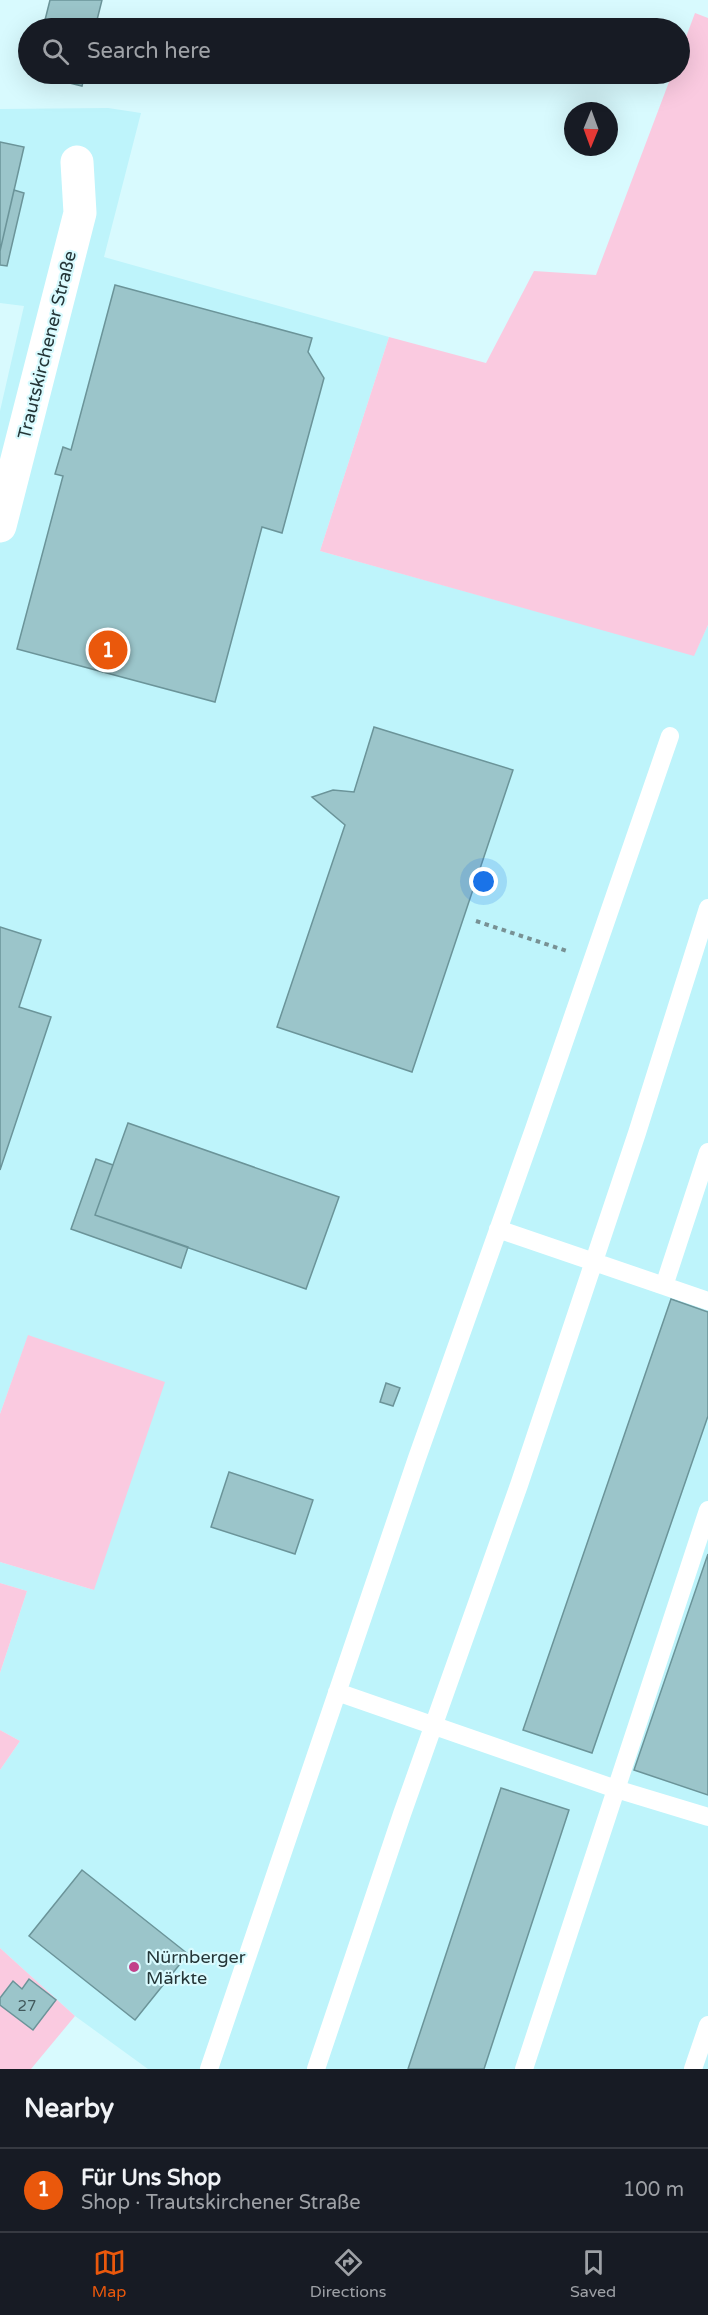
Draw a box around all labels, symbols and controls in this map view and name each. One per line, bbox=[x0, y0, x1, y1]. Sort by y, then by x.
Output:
search box bbox=[18, 18, 690, 84]
icon: search bbox=[39, 35, 72, 68]
text: Search here bbox=[87, 38, 211, 64]
north arrow bbox=[564, 102, 618, 156]
street label: Trautskirchener Straße bbox=[13, 249, 81, 441]
pin: 1 bbox=[88, 628, 128, 672]
your location bbox=[469, 867, 498, 896]
place label: Nürnberger Märkte bbox=[146, 1946, 246, 1989]
marker: Nürnberger Märkte bbox=[127, 1960, 141, 1974]
house number: 27 bbox=[18, 1997, 36, 2015]
text: Nearby bbox=[24, 2093, 114, 2124]
text: Für Uns Shop bbox=[81, 2165, 221, 2191]
text: 1 bbox=[37, 2178, 50, 2202]
text: 100 m bbox=[623, 2178, 684, 2202]
text: Shop · Trautskirchener Straße bbox=[81, 2191, 361, 2215]
tab: Map bbox=[92, 2246, 126, 2302]
tab: Directions bbox=[310, 2246, 386, 2302]
tab: Saved bbox=[570, 2246, 616, 2302]

